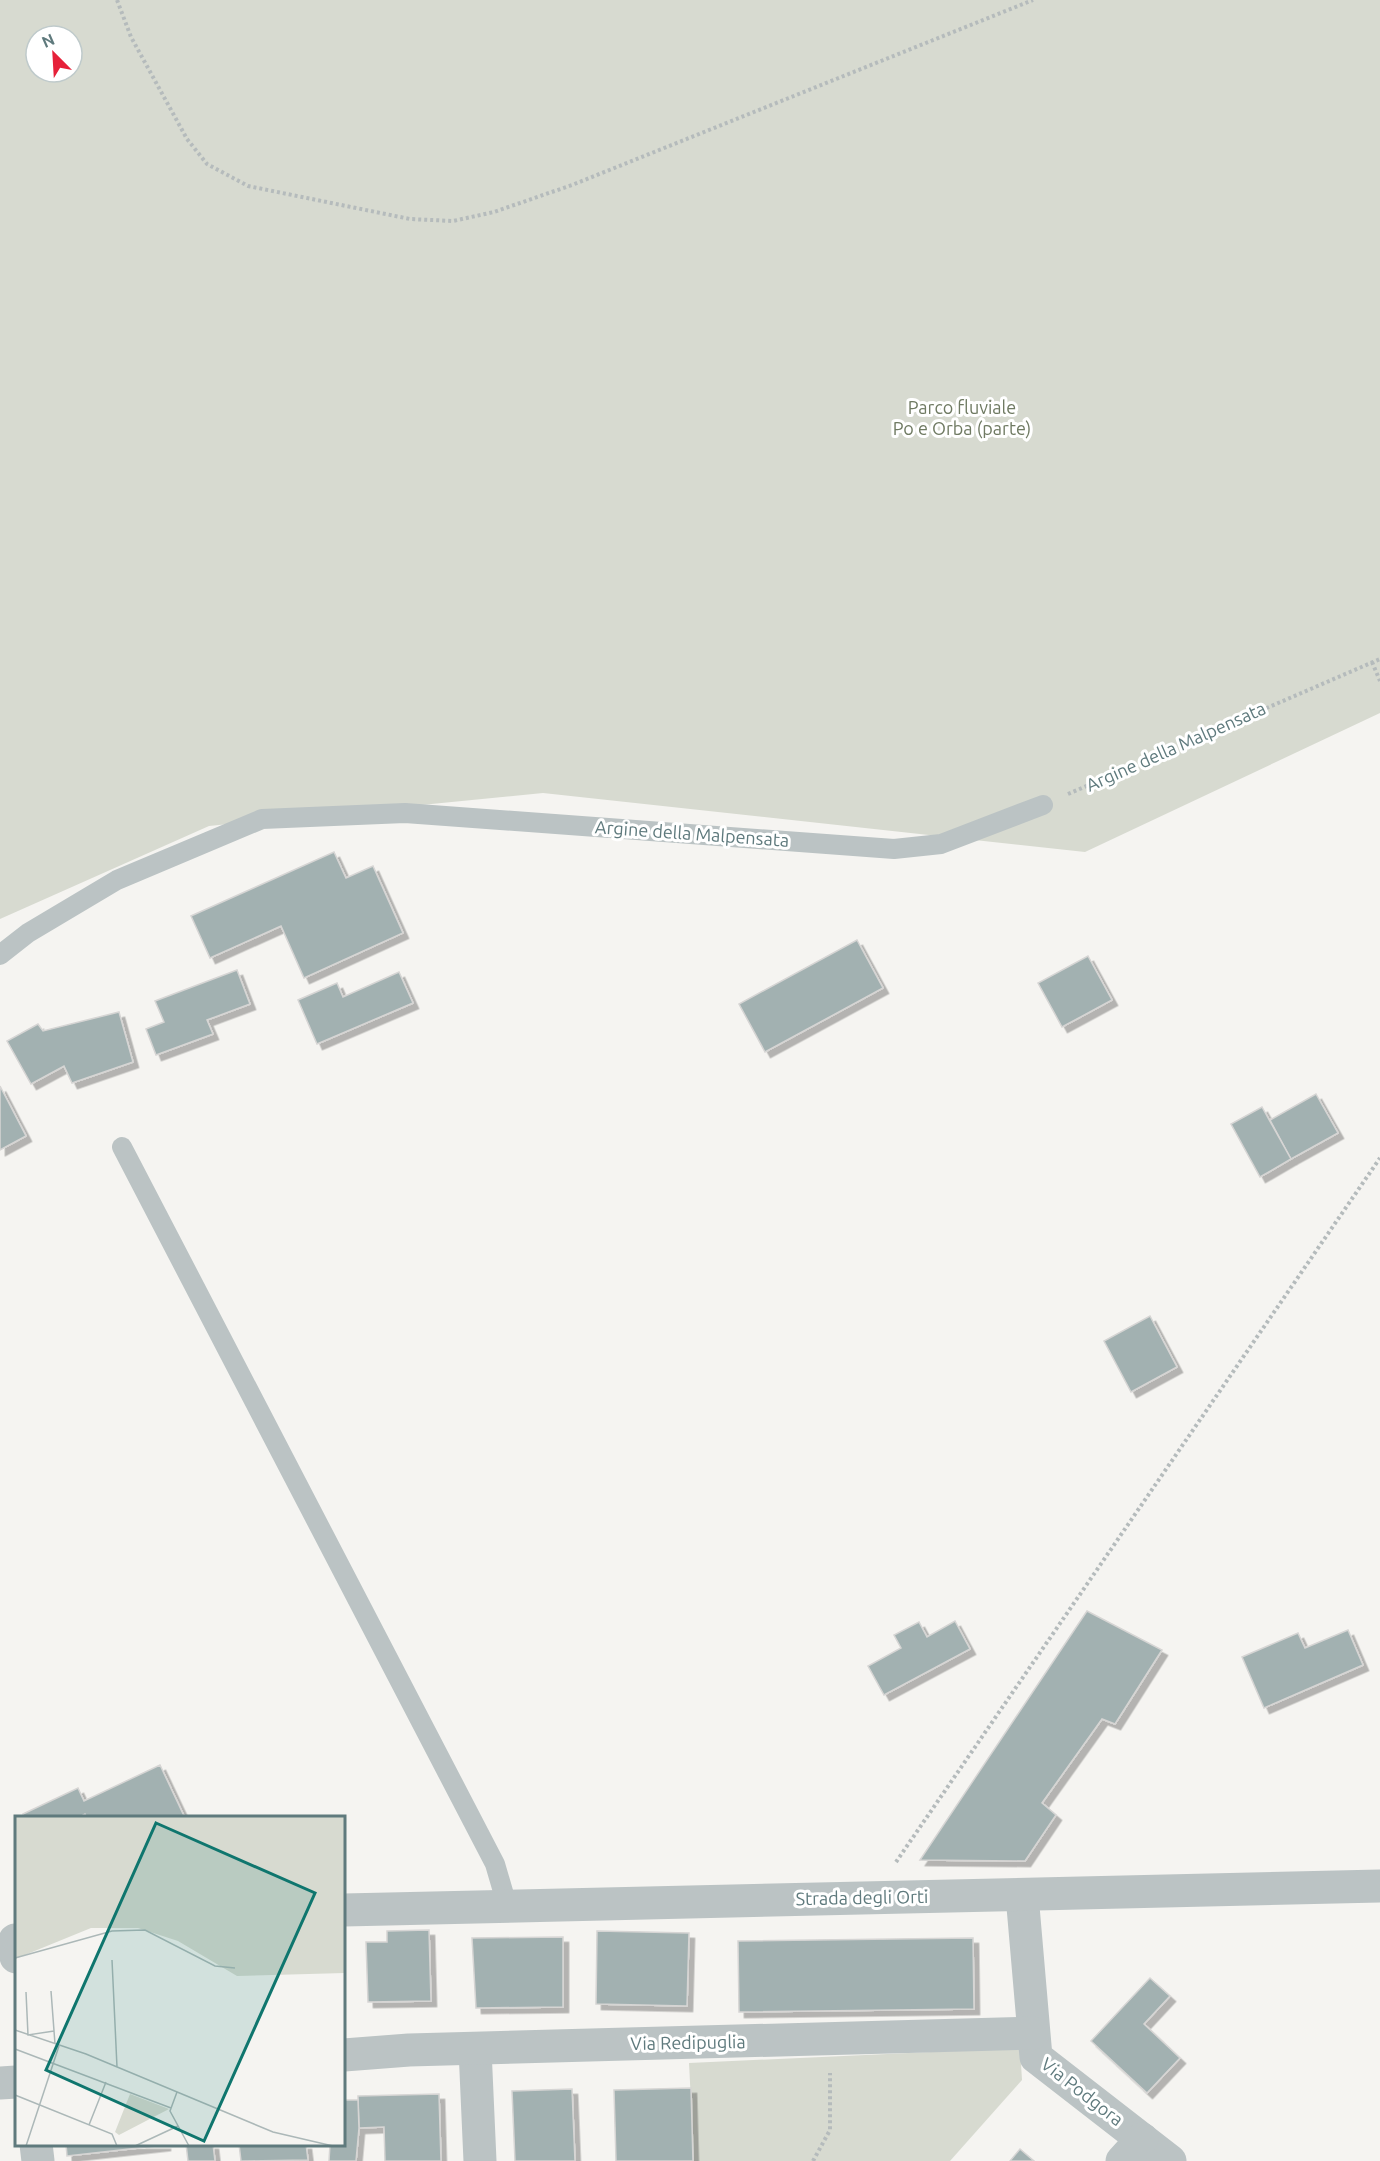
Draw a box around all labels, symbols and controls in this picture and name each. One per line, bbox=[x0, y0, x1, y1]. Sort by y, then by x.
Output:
north arrow bbox=[24, 24, 84, 84]
text: N bbox=[39, 30, 57, 51]
park label: Parco fluviale Po e Orba (parte) bbox=[893, 397, 1031, 439]
street label: Argine della Malpensata bbox=[1083, 697, 1269, 795]
street label: Argine della Malpensata bbox=[594, 816, 790, 850]
inset map bbox=[15, 1816, 345, 2146]
street label: Strada degli Orti bbox=[795, 1886, 929, 1908]
street label: Via Redipuglia bbox=[630, 2031, 746, 2053]
street label: Via Podgora bbox=[1038, 2053, 1128, 2129]

